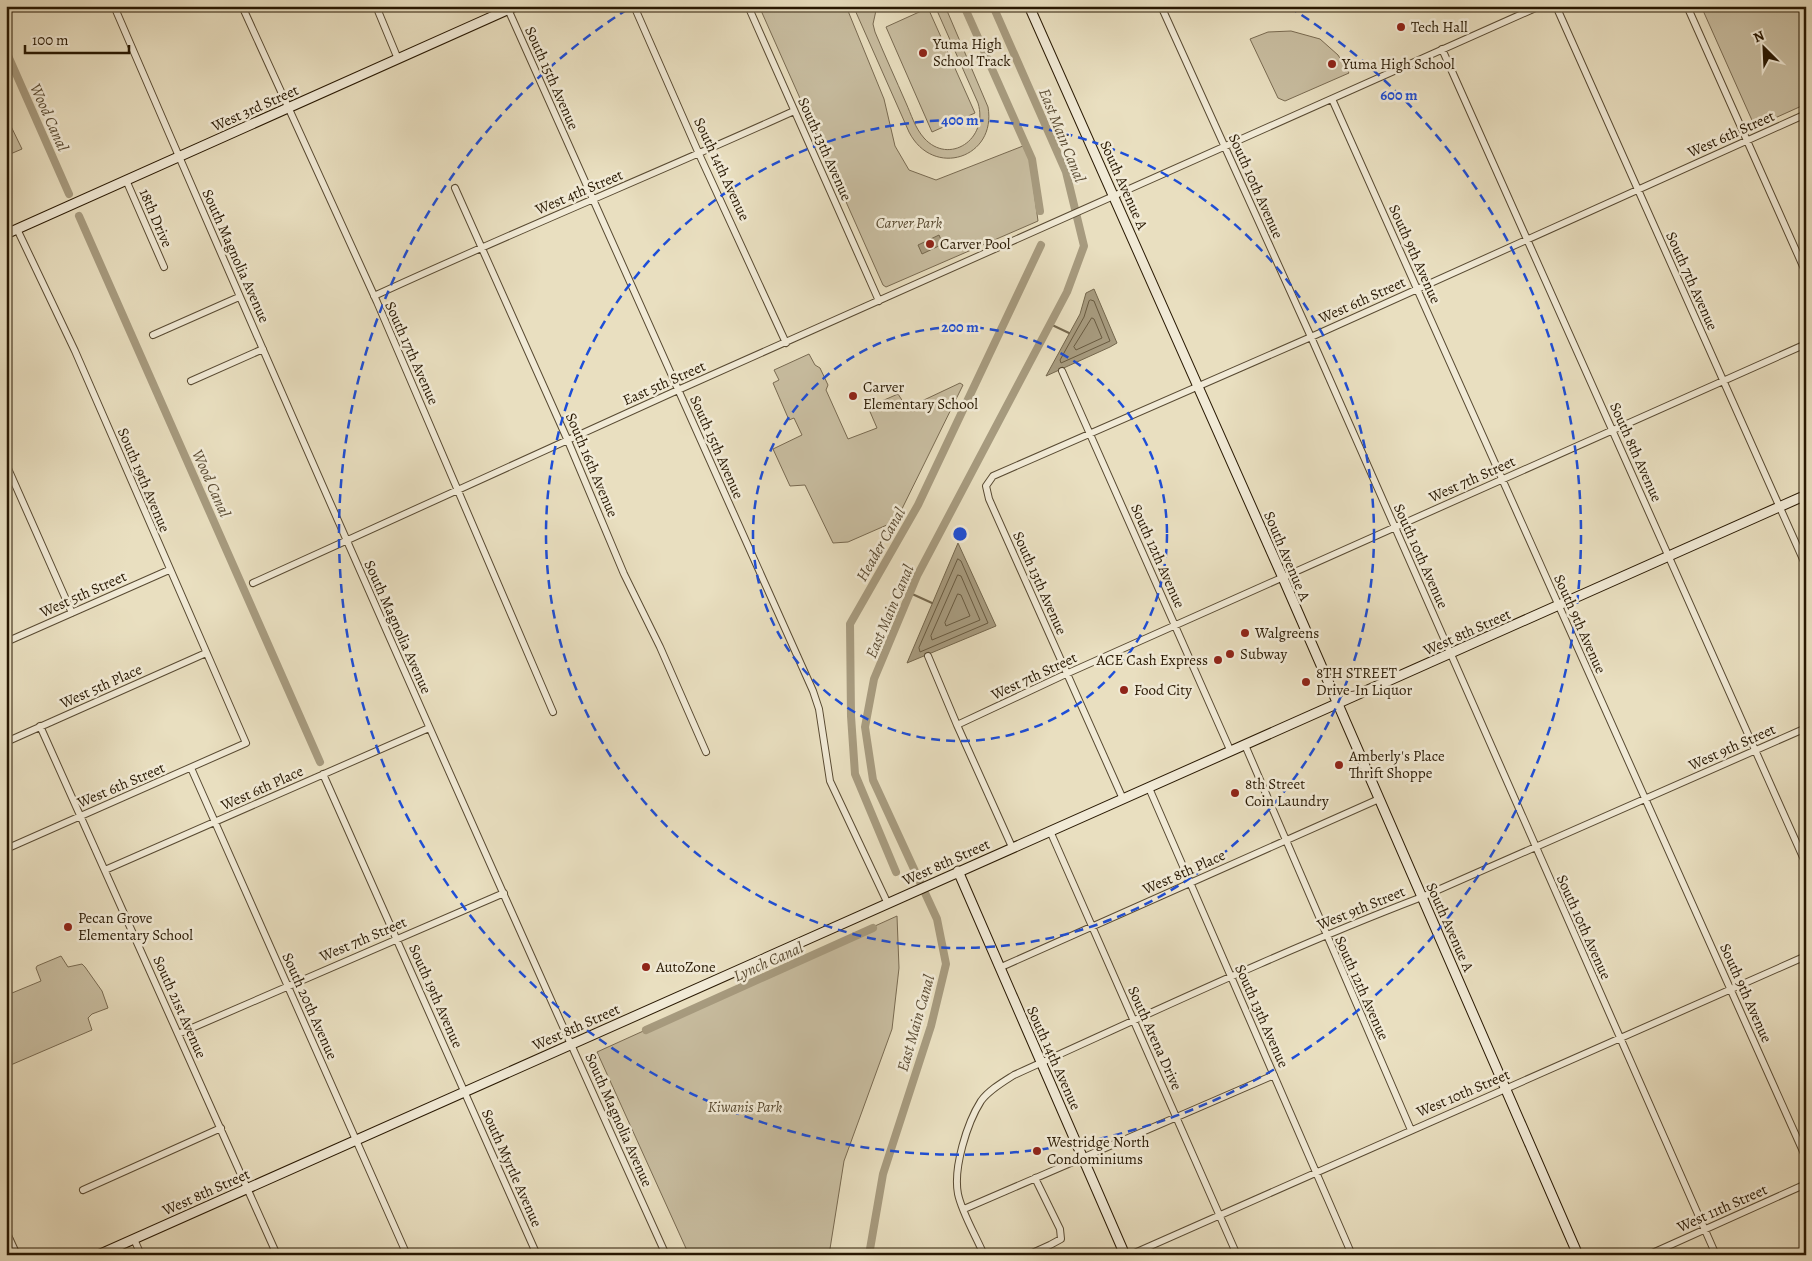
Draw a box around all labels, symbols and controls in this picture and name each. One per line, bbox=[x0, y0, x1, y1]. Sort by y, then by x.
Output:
place label: Tech Hall bbox=[1411, 17, 1468, 37]
marker: Tech Hall bbox=[1395, 21, 1407, 33]
scale bar bbox=[25, 22, 129, 54]
north arrow bbox=[1740, 22, 1790, 72]
street label: South 15th Avenue bbox=[520, 23, 584, 133]
text: N bbox=[1750, 26, 1767, 47]
text: 100 m bbox=[32, 30, 69, 50]
place label: Yuma High School Track bbox=[932, 34, 1011, 71]
marker: Yuma High School Track bbox=[917, 47, 929, 59]
place label: Yuma High School bbox=[1341, 54, 1455, 74]
marker: Yuma High School bbox=[1326, 58, 1338, 70]
water label: Wood Canal bbox=[24, 80, 74, 155]
street label: West 3rd Street bbox=[207, 80, 302, 137]
water label: East Main Canal bbox=[1033, 85, 1091, 186]
text: 600 m bbox=[1380, 85, 1418, 105]
street label: South 13th Avenue bbox=[793, 94, 857, 204]
street label: West 6th Street bbox=[1683, 106, 1778, 163]
text: 400 m bbox=[941, 110, 979, 130]
street label: South 14th Avenue bbox=[689, 114, 755, 224]
street label: South 10th Avenue bbox=[1224, 130, 1288, 242]
street label: South Avenue A bbox=[1095, 137, 1153, 233]
street label: West 4th Street bbox=[531, 165, 626, 220]
street label: 18th Drive bbox=[135, 186, 177, 251]
street label: South Magnolia Avenue bbox=[197, 186, 275, 326]
street label: South 9th Avenue bbox=[1384, 201, 1446, 307]
park label: Carver Park bbox=[876, 213, 942, 233]
street label: South 7th Avenue bbox=[1661, 228, 1723, 334]
place label: Carver Pool bbox=[940, 234, 1011, 254]
marker: Carver Pool bbox=[924, 238, 936, 250]
street label: West 6th Street bbox=[1314, 272, 1409, 329]
street label: South 17th Avenue bbox=[380, 298, 444, 408]
text: 200 m bbox=[941, 317, 979, 337]
street label: East 5th Street bbox=[619, 356, 709, 410]
place label: Carver Elementary School bbox=[863, 377, 978, 414]
marker: Carver Elementary School bbox=[847, 390, 859, 402]
street label: South 15th Avenue bbox=[685, 392, 749, 502]
street label: South 8th Avenue bbox=[1605, 399, 1667, 505]
street label: South 16th Avenue bbox=[561, 410, 623, 521]
street label: South 19th Avenue bbox=[113, 425, 175, 536]
water label: Wood Canal bbox=[186, 446, 236, 521]
street label: West 7th Street bbox=[1425, 451, 1518, 507]
street label: South 10th Avenue bbox=[1389, 500, 1453, 612]
street label: South 12th Avenue bbox=[1126, 501, 1190, 611]
water label: Header Canal bbox=[851, 504, 911, 585]
street label: South Avenue A bbox=[1259, 508, 1315, 604]
centre of rings bbox=[951, 525, 969, 543]
street label: South 13th Avenue bbox=[1008, 528, 1072, 638]
street label: South Magnolia Avenue bbox=[359, 557, 437, 697]
water label: East Main Canal bbox=[860, 561, 920, 662]
street label: West 5th Street bbox=[36, 566, 129, 622]
street label: South 9th Avenue bbox=[1549, 571, 1611, 677]
street label: West 8th Street bbox=[1419, 604, 1514, 661]
place label: Walgreens bbox=[1254, 623, 1319, 643]
marker: Walgreens bbox=[1239, 627, 1251, 639]
place label: Subway bbox=[1240, 644, 1287, 664]
street label: West 7th Street bbox=[987, 647, 1080, 705]
marker: Subway bbox=[1224, 648, 1236, 660]
place label: ACE Cash Express bbox=[1095, 650, 1208, 670]
marker: ACE Cash Express bbox=[1212, 654, 1224, 666]
street label: West 5th Place bbox=[56, 659, 145, 713]
place label: 8TH STREET Drive-In Liquor bbox=[1316, 663, 1413, 700]
marker: 8TH STREET Drive-In Liquor bbox=[1300, 676, 1312, 688]
place label: Food City bbox=[1134, 680, 1192, 700]
marker: Food City bbox=[1118, 684, 1130, 696]
street label: West 9th Street bbox=[1684, 719, 1779, 775]
place label: Amberly's Place Thrift Shoppe bbox=[1348, 746, 1445, 783]
street label: West 6th Street bbox=[73, 758, 168, 813]
marker: Amberly's Place Thrift Shoppe bbox=[1333, 759, 1345, 771]
street label: West 6th Place bbox=[217, 761, 307, 815]
place label: 8th Street Coin Laundry bbox=[1245, 774, 1329, 811]
marker: 8th Street Coin Laundry bbox=[1229, 787, 1241, 799]
street label: West 8th Street bbox=[898, 834, 993, 891]
street label: West 8th Place bbox=[1139, 845, 1229, 900]
street label: South 10th Avenue bbox=[1552, 871, 1616, 983]
street label: South Avenue A bbox=[1421, 879, 1479, 975]
street label: West 9th Street bbox=[1313, 881, 1408, 935]
place label: Pecan Grove Elementary School bbox=[78, 908, 193, 945]
street label: West 7th Street bbox=[316, 912, 410, 967]
marker: Pecan Grove Elementary School bbox=[62, 921, 74, 933]
street label: South 12th Avenue bbox=[1330, 933, 1394, 1043]
water label: Lynch Canal bbox=[730, 937, 807, 987]
street label: South 9th Avenue bbox=[1715, 940, 1777, 1046]
street label: South 19th Avenue bbox=[404, 941, 468, 1051]
street label: South 20th Avenue bbox=[277, 949, 343, 1063]
street label: South 21st Avenue bbox=[148, 953, 212, 1062]
place label: AutoZone bbox=[655, 957, 716, 977]
marker: AutoZone bbox=[640, 961, 652, 973]
street label: South 13th Avenue bbox=[1230, 961, 1294, 1071]
water label: East Main Canal bbox=[892, 972, 940, 1074]
street label: South Arena Drive bbox=[1123, 983, 1187, 1093]
street label: West 8th Street bbox=[528, 999, 623, 1056]
street label: South 14th Avenue bbox=[1022, 1003, 1086, 1113]
street label: South Magnolia Avenue bbox=[580, 1050, 658, 1190]
street label: West 10th Street bbox=[1412, 1064, 1513, 1122]
park label: Kiwanis Park bbox=[708, 1097, 782, 1117]
street label: South Myrtle Avenue bbox=[477, 1106, 547, 1230]
place label: Westridge North Condominiums bbox=[1046, 1132, 1149, 1169]
marker: Westridge North Condominiums bbox=[1031, 1145, 1043, 1157]
street label: West 8th Street bbox=[158, 1164, 253, 1221]
street label: West 11th Street bbox=[1673, 1179, 1770, 1237]

